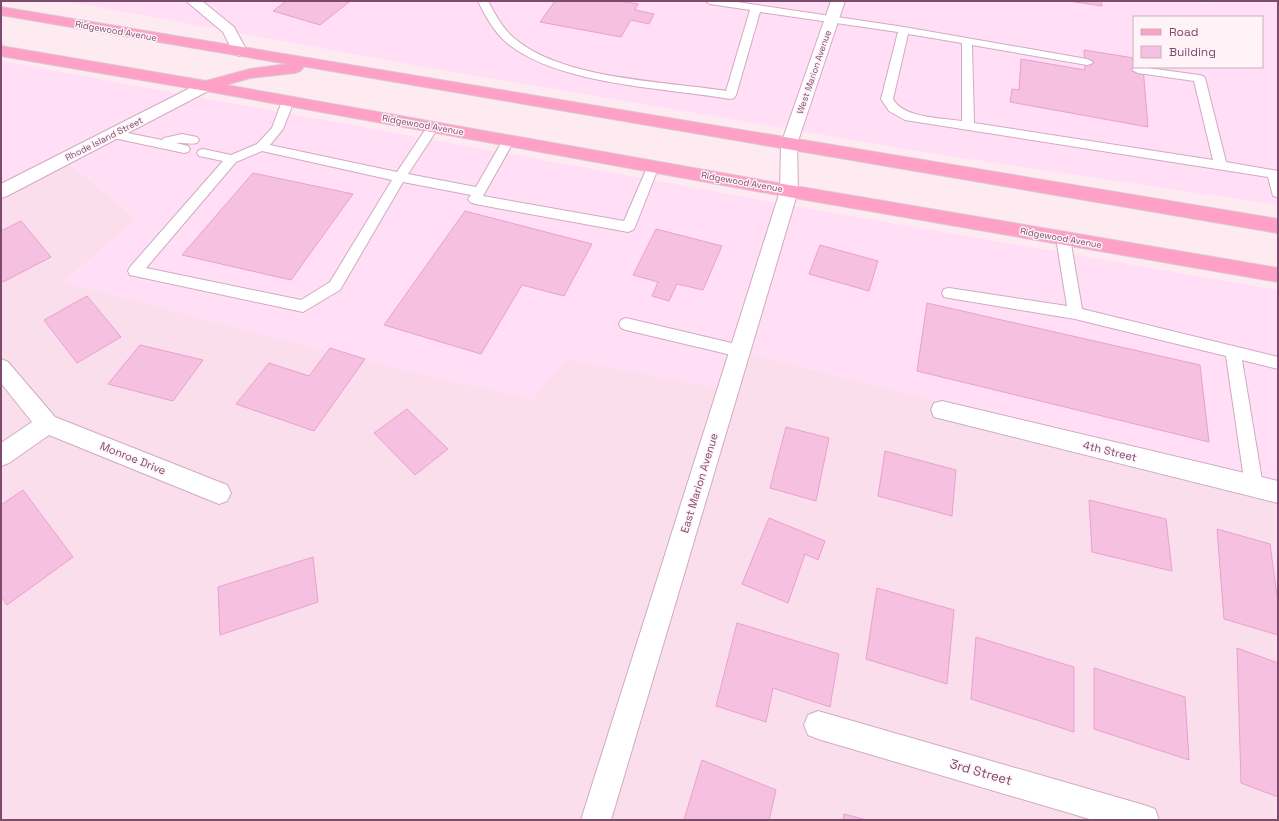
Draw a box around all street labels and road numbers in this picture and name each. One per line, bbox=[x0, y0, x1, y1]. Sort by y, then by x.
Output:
street label: Ridgewood Avenue bbox=[74, 18, 158, 44]
street label: West Marion Avenue bbox=[794, 29, 834, 115]
street label: Ridgewood Avenue bbox=[381, 112, 465, 138]
street label: Rhode Island Street bbox=[63, 114, 145, 164]
street label: Ridgewood Avenue bbox=[700, 169, 784, 195]
street label: Ridgewood Avenue bbox=[1019, 225, 1103, 251]
street label: East Marion Avenue bbox=[677, 431, 721, 535]
street label: Monroe Drive bbox=[98, 438, 168, 478]
street label: 4th Street bbox=[1082, 438, 1138, 464]
street label: 3rd Street bbox=[948, 755, 1014, 789]

